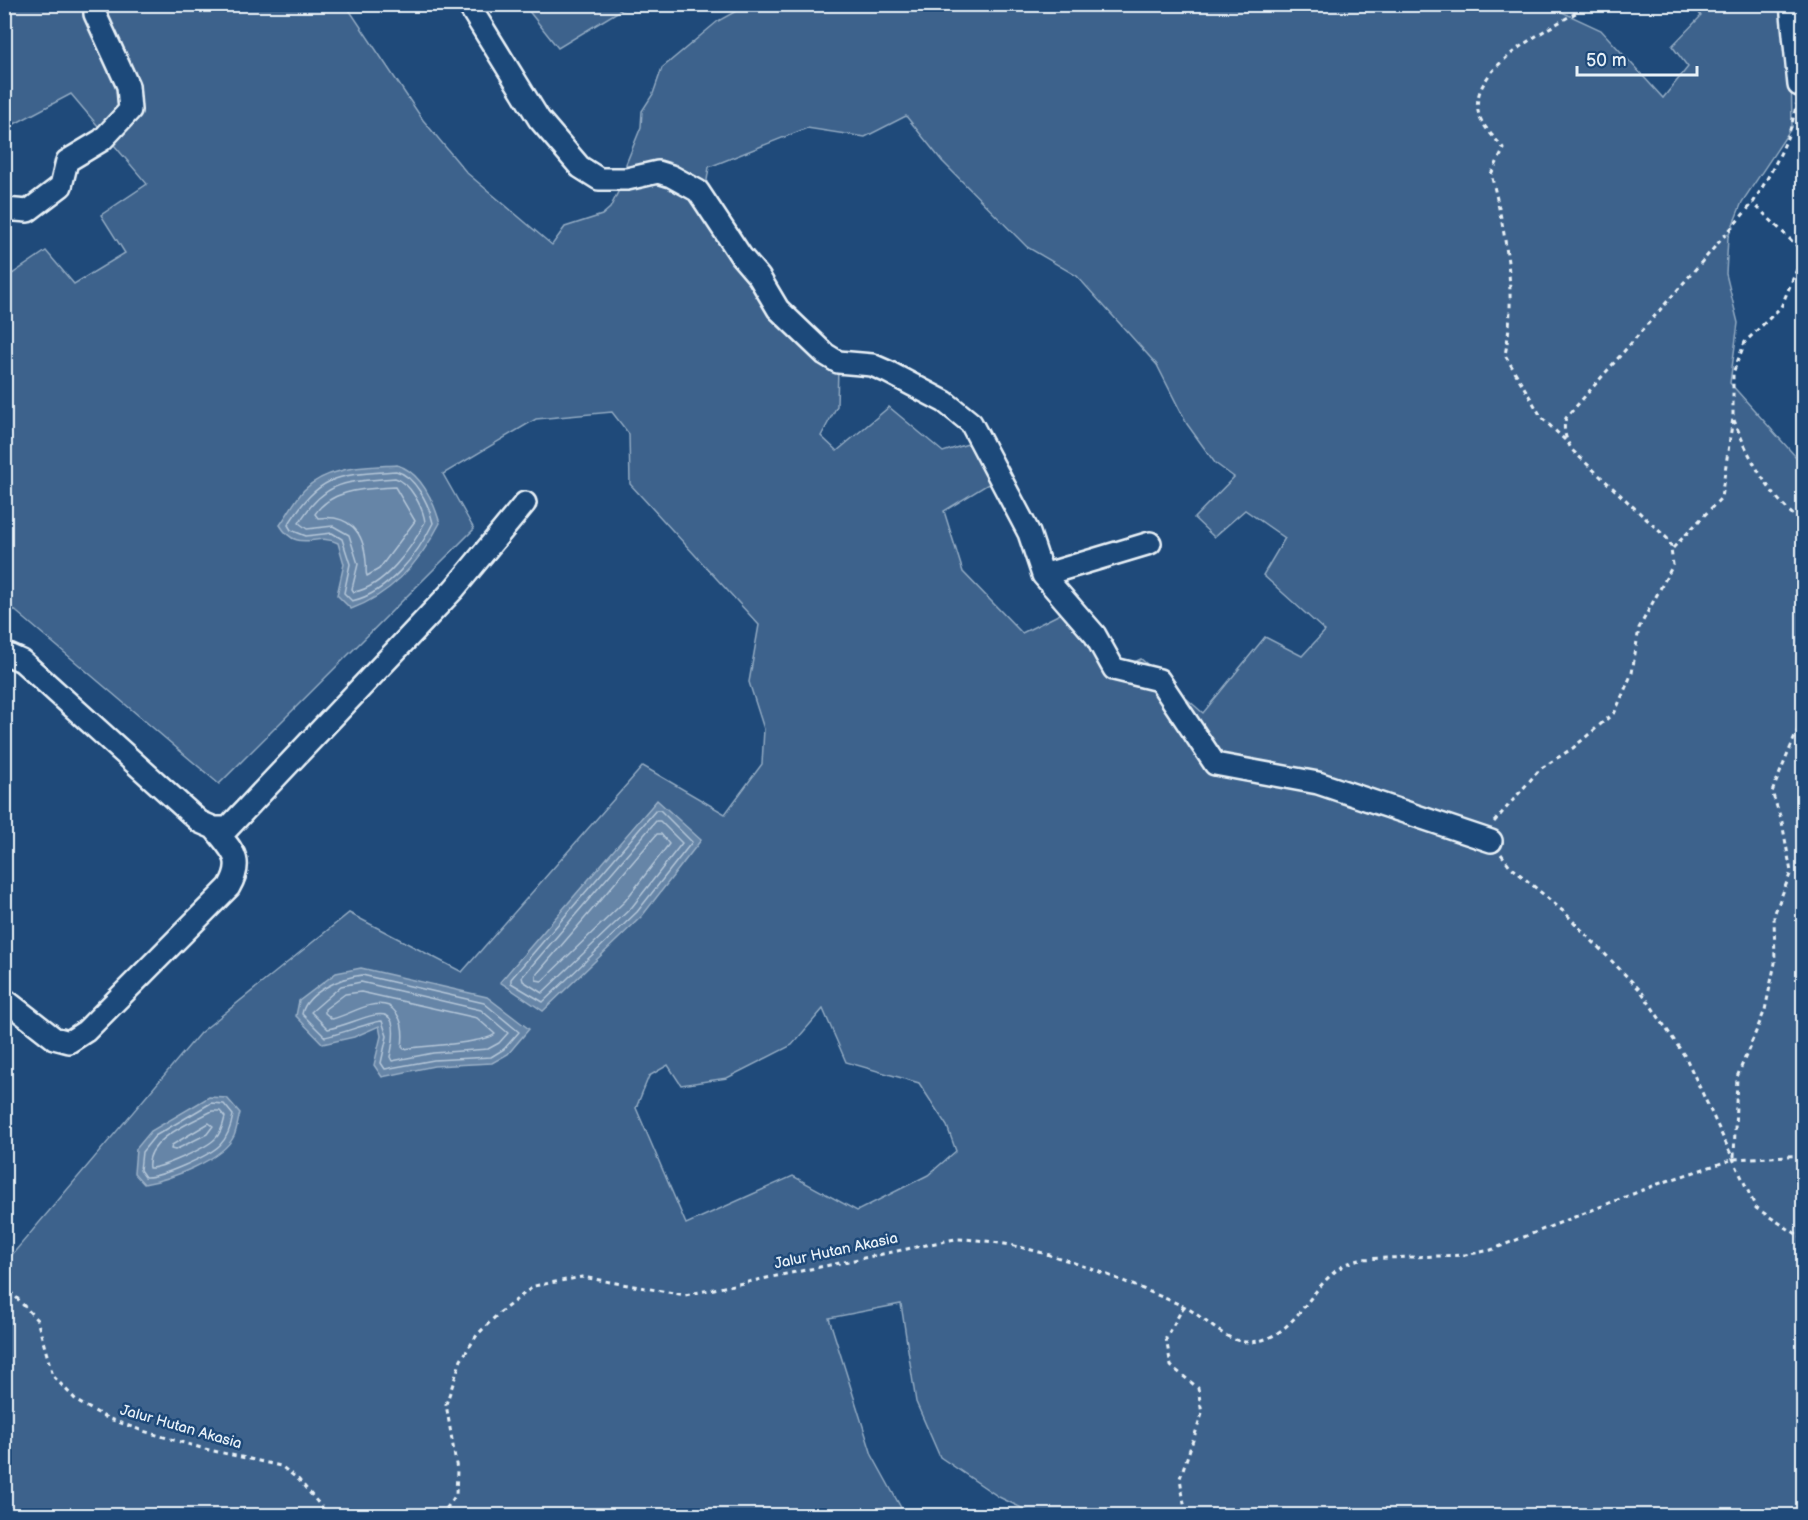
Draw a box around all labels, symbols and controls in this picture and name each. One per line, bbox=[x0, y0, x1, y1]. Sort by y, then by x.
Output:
scale bar bbox=[1577, 39, 1697, 77]
text: 50 m bbox=[1586, 50, 1627, 71]
street label: Jalur Hutan Akasia bbox=[772, 1229, 900, 1273]
street label: Jalur Hutan Akasia bbox=[118, 1401, 244, 1453]

